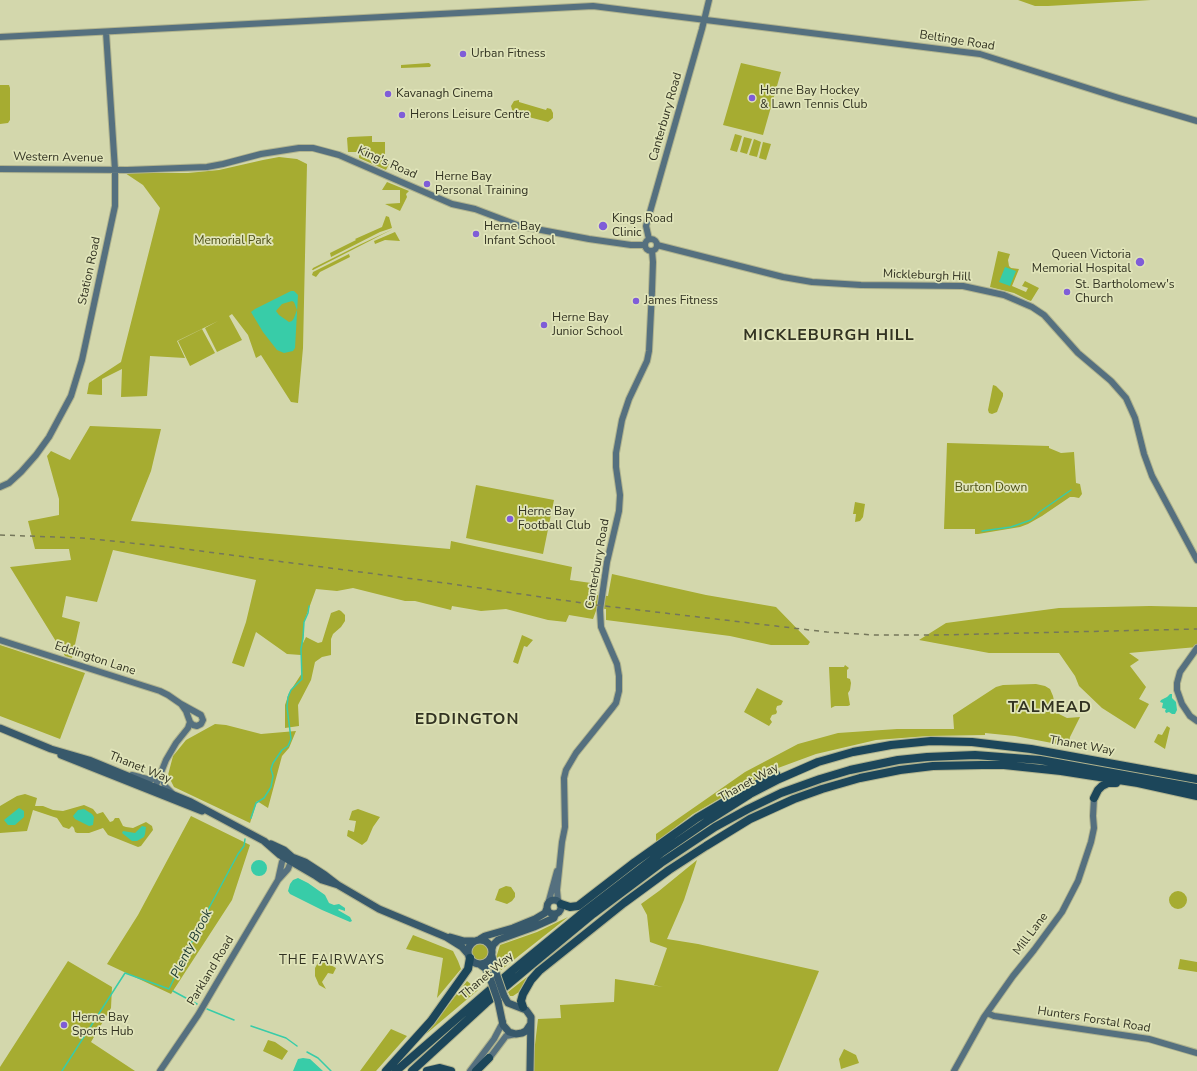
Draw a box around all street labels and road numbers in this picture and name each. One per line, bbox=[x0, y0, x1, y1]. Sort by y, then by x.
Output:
street label: Beltinge Road bbox=[918, 28, 996, 54]
street label: Canterbury Road bbox=[646, 71, 686, 163]
street label: King's Road bbox=[355, 143, 419, 183]
street label: Western Avenue bbox=[13, 150, 103, 166]
street label: Station Road bbox=[76, 236, 104, 306]
street label: Mickleburgh Hill bbox=[883, 267, 971, 285]
street label: Canterbury Road bbox=[583, 518, 613, 610]
street label: Eddington Lane bbox=[53, 639, 137, 679]
street label: Thanet Way bbox=[1048, 733, 1116, 759]
street label: Thanet Way bbox=[107, 749, 173, 787]
street label: Thanet Way bbox=[717, 761, 781, 805]
street label: Mill Lane bbox=[1010, 910, 1052, 958]
street label: Parkland Road bbox=[185, 934, 237, 1008]
street label: Thanet Way bbox=[457, 949, 517, 1003]
street label: Hunters Forstal Road bbox=[1036, 1004, 1152, 1036]

